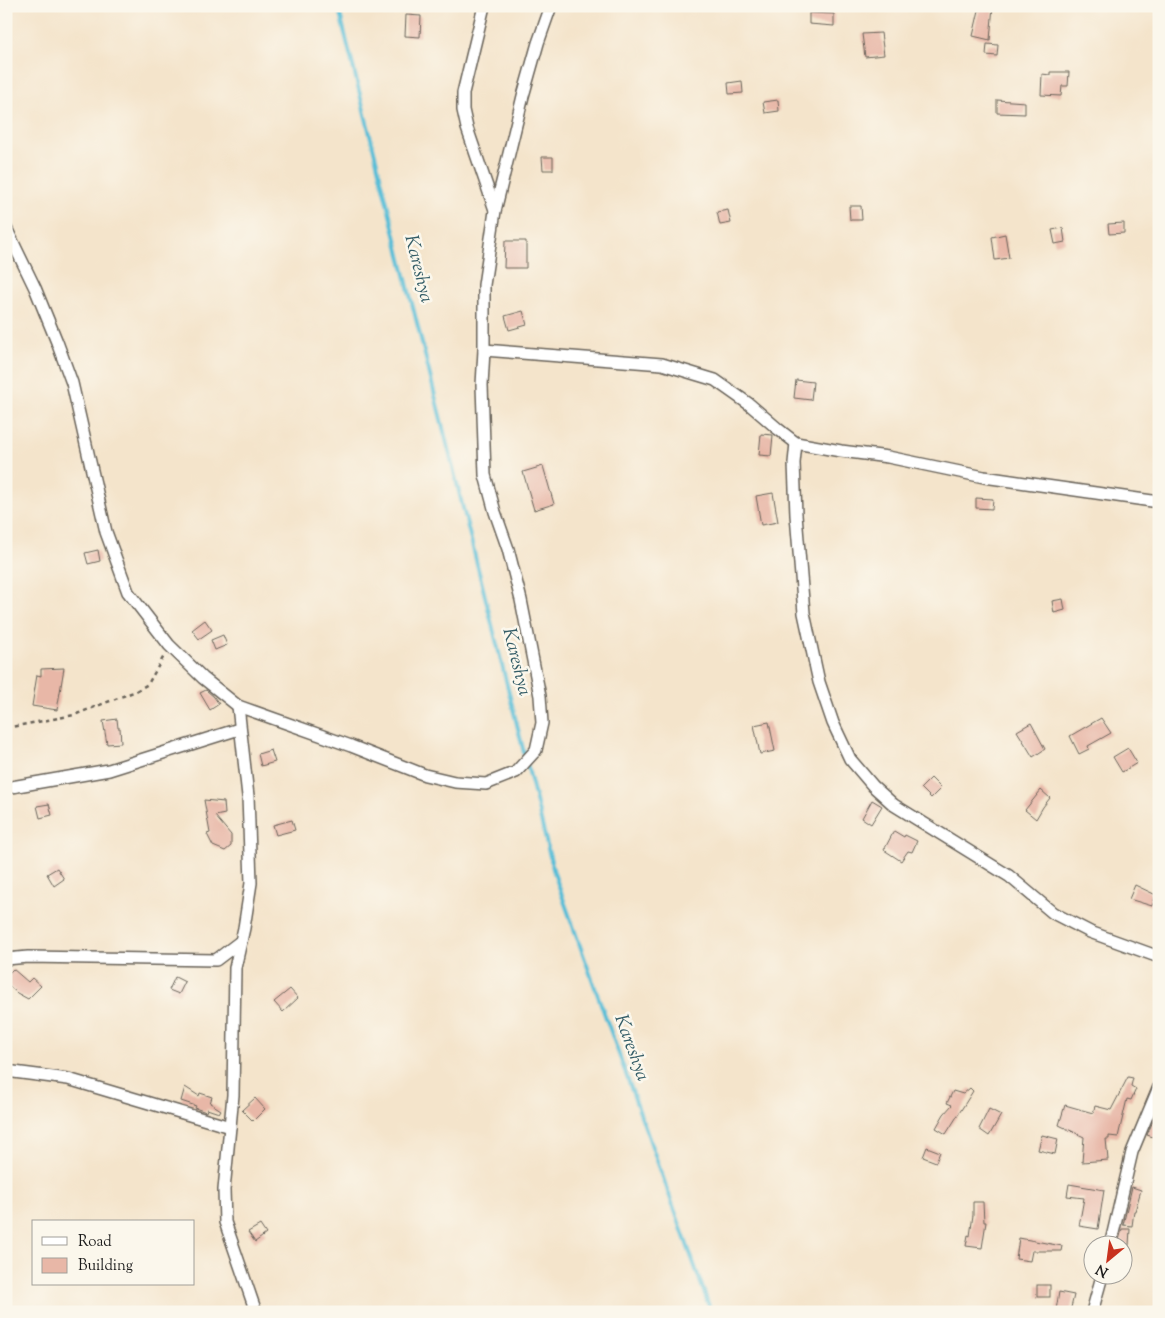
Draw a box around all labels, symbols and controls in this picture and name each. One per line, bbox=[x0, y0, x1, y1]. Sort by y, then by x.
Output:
water label: Kareshya bbox=[397, 232, 439, 306]
water label: Kareshya bbox=[495, 625, 537, 699]
water label: Kareshya bbox=[606, 1011, 656, 1085]
legend bbox=[32, 1220, 195, 1286]
text: Road bbox=[78, 1232, 112, 1253]
north arrow bbox=[1082, 1236, 1132, 1286]
text: Building bbox=[78, 1256, 133, 1277]
text: N bbox=[1093, 1258, 1112, 1281]

